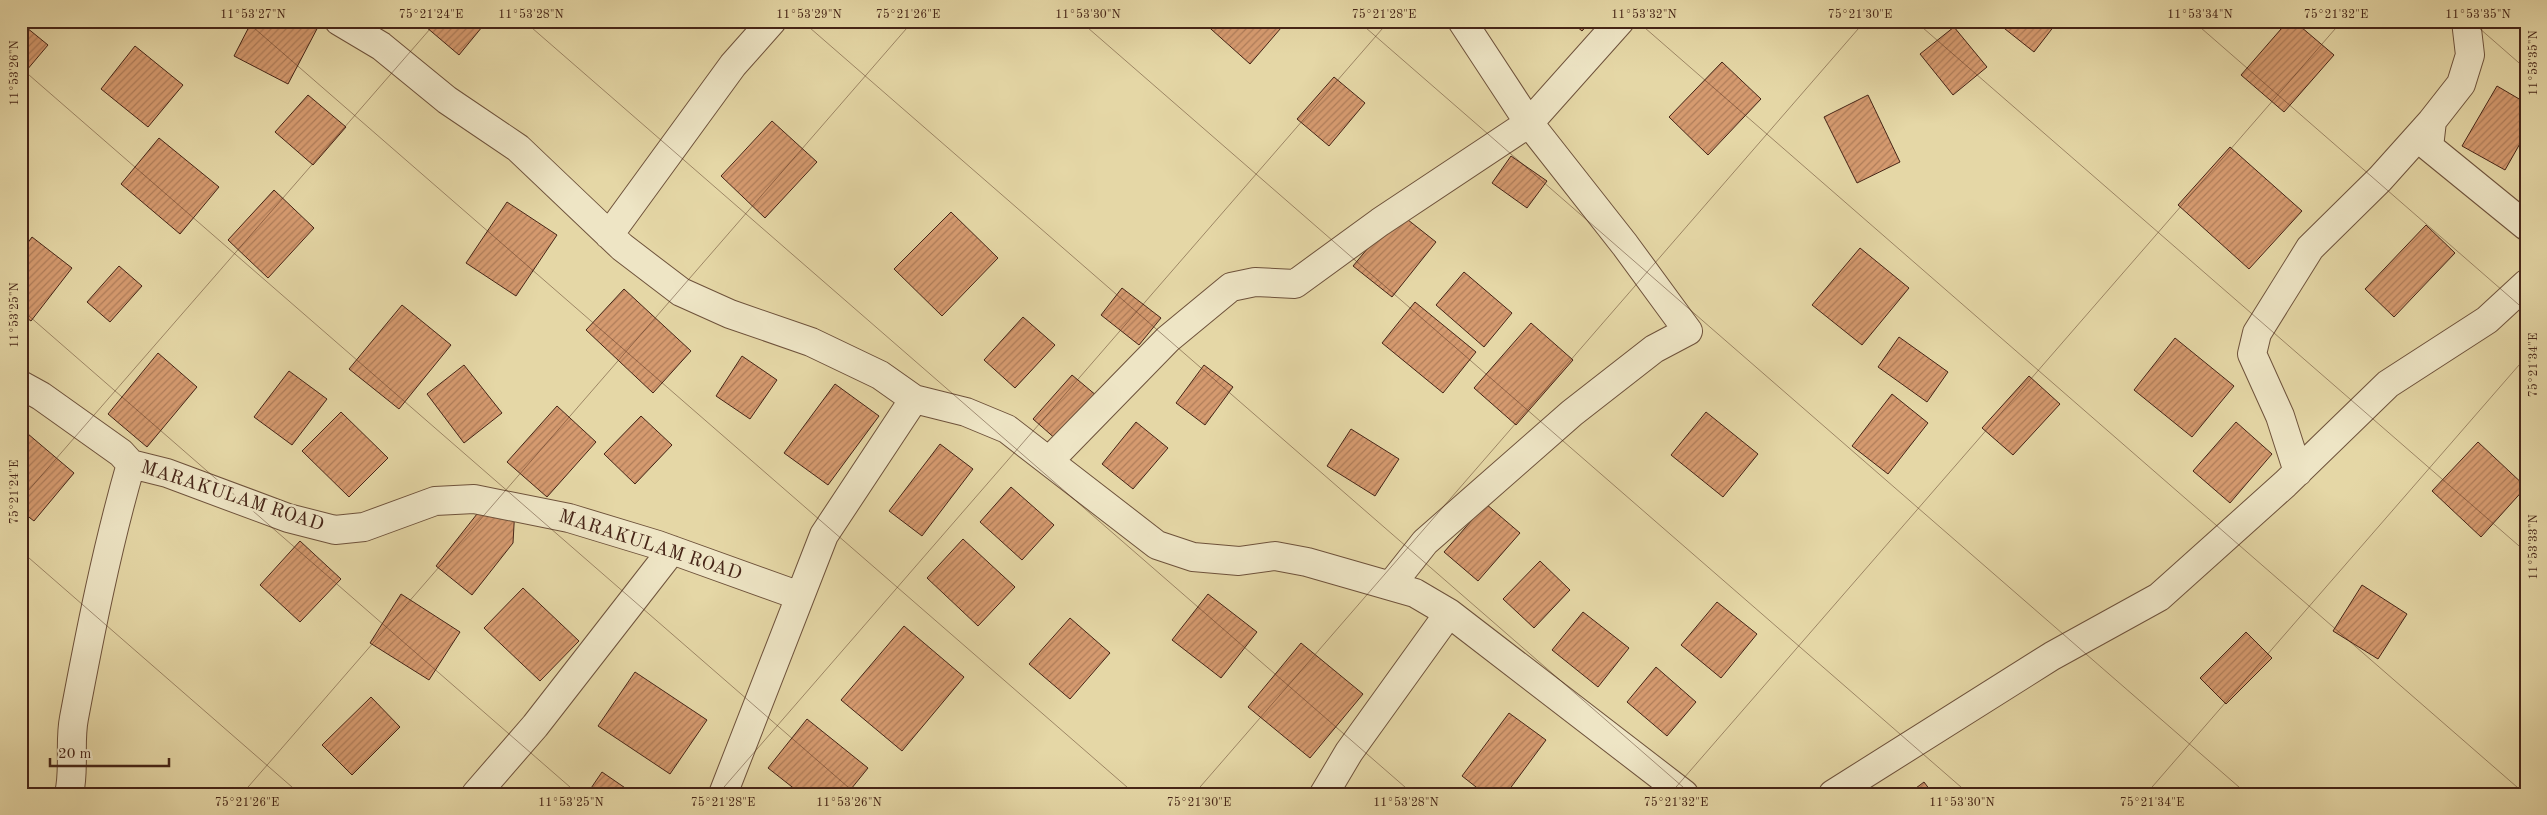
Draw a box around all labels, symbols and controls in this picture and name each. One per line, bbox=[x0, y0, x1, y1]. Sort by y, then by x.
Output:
text: 11°53'27"N bbox=[220, 8, 286, 21]
text: 75°21'24"E bbox=[399, 8, 463, 21]
text: 11°53'28"N bbox=[498, 8, 564, 21]
text: 11°53'29"N bbox=[776, 8, 842, 21]
text: 75°21'26"E bbox=[876, 8, 940, 21]
text: 11°53'30"N bbox=[1055, 8, 1121, 21]
text: 75°21'28"E bbox=[1352, 8, 1416, 21]
text: 11°53'32"N bbox=[1611, 8, 1677, 21]
text: 75°21'30"E bbox=[1828, 8, 1892, 21]
text: 11°53'34"N bbox=[2167, 8, 2233, 21]
text: 75°21'32"E bbox=[2304, 8, 2368, 21]
text: 11°53'35"N bbox=[2445, 8, 2511, 21]
text: 11°53'35"N bbox=[2527, 30, 2540, 96]
text: 11°53'26"N bbox=[8, 40, 21, 106]
text: 11°53'25"N bbox=[8, 282, 21, 348]
text: 75°21'34"E bbox=[2527, 333, 2540, 397]
street label: MARAKULAM ROAD bbox=[138, 458, 326, 536]
text: 75°21'24"E bbox=[8, 460, 21, 524]
street label: MARAKULAM ROAD bbox=[556, 507, 744, 585]
text: 11°53'33"N bbox=[2527, 514, 2540, 580]
scale bar bbox=[50, 735, 169, 767]
text: 20 m bbox=[58, 747, 92, 762]
text: 75°21'26"E bbox=[215, 796, 279, 809]
text: 11°53'25"N bbox=[538, 796, 604, 809]
text: 75°21'28"E bbox=[691, 796, 755, 809]
text: 11°53'26"N bbox=[816, 796, 882, 809]
text: 75°21'30"E bbox=[1167, 796, 1231, 809]
text: 11°53'28"N bbox=[1373, 796, 1439, 809]
text: 75°21'32"E bbox=[1644, 796, 1708, 809]
text: 11°53'30"N bbox=[1929, 796, 1995, 809]
text: 75°21'34"E bbox=[2120, 796, 2184, 809]

